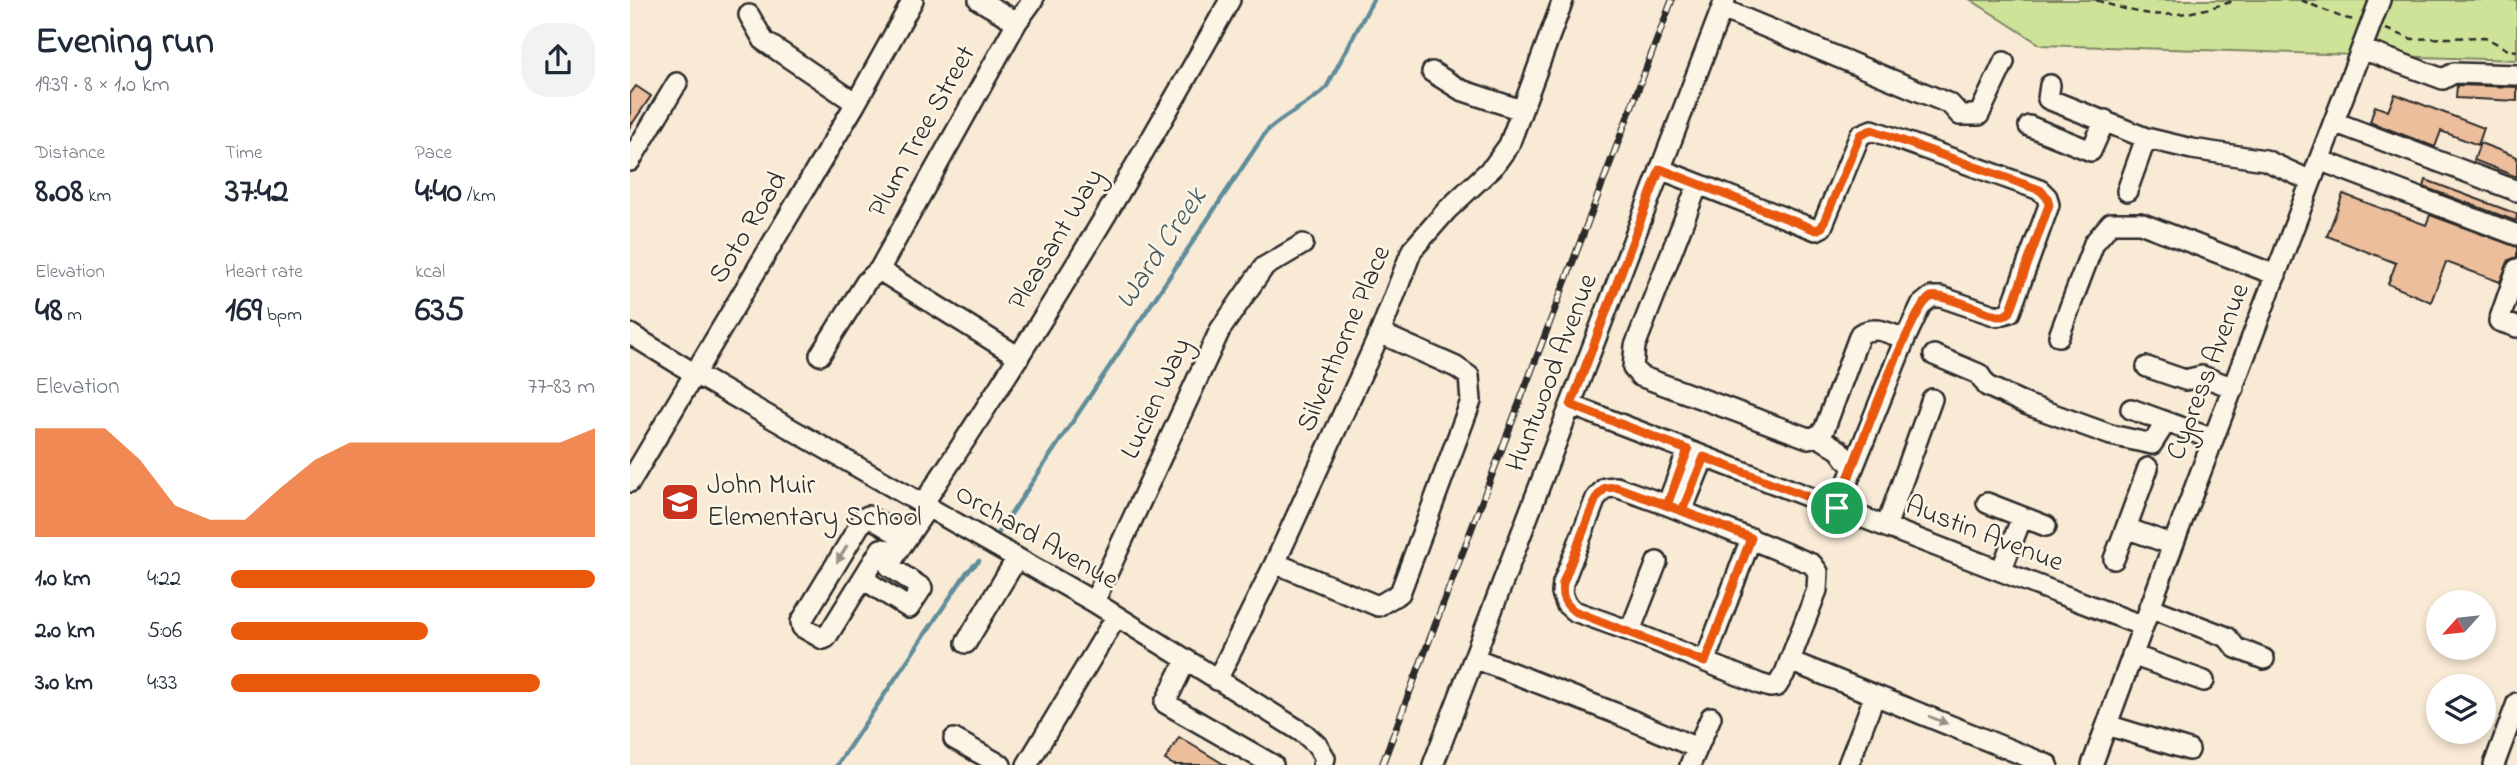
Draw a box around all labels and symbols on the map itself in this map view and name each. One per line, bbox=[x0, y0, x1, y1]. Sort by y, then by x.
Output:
street label: Plum Tree Street bbox=[859, 38, 987, 226]
street label: Pleasant Way bbox=[999, 161, 1115, 319]
street label: Soto Road bbox=[699, 164, 799, 292]
water label: Ward Creek bbox=[1105, 178, 1220, 319]
street label: Silverthorne Place bbox=[1287, 239, 1403, 439]
street label: Huntwood Avenue bbox=[1496, 268, 1610, 478]
street label: Cypress Avenue bbox=[2156, 277, 2262, 466]
street label: Lucien Way bbox=[1111, 332, 1203, 466]
place label: John Muir Elementary School bbox=[707, 466, 922, 539]
street label: Orchard Avenue bbox=[946, 474, 1126, 602]
pin bbox=[1807, 478, 1867, 538]
school or university icon: John Muir Elementary School bbox=[659, 481, 701, 523]
street label: Austin Avenue bbox=[1899, 486, 2069, 584]
one-way arrow bbox=[836, 545, 848, 564]
north arrow bbox=[2426, 590, 2496, 660]
one-way arrow bbox=[1928, 715, 1949, 726]

